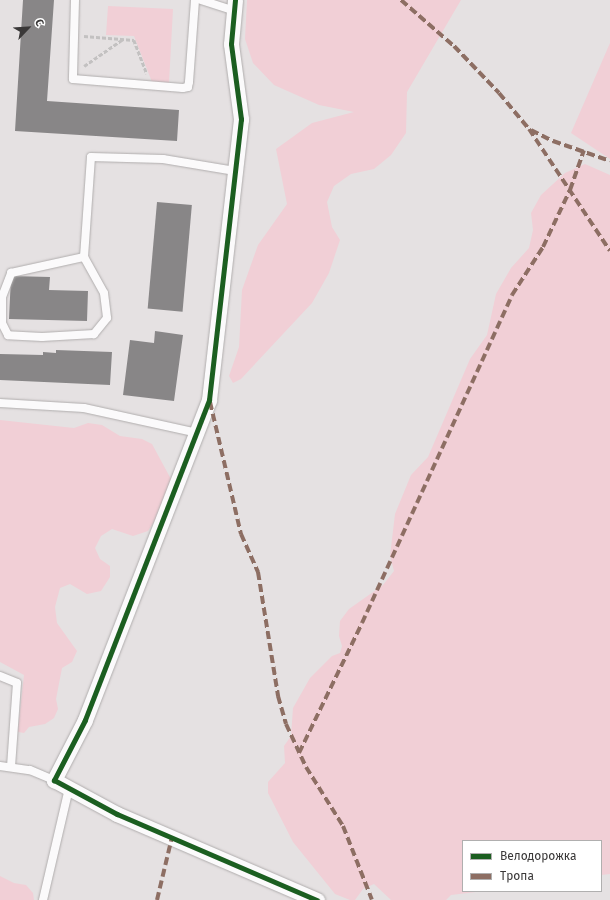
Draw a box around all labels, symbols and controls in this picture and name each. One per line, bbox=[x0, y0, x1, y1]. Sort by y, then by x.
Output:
north arrow bbox=[8, 8, 48, 48]
text: С bbox=[32, 17, 47, 28]
legend bbox=[462, 840, 602, 892]
text: Велодорожка bbox=[500, 849, 576, 863]
text: Тропа bbox=[500, 869, 534, 883]

